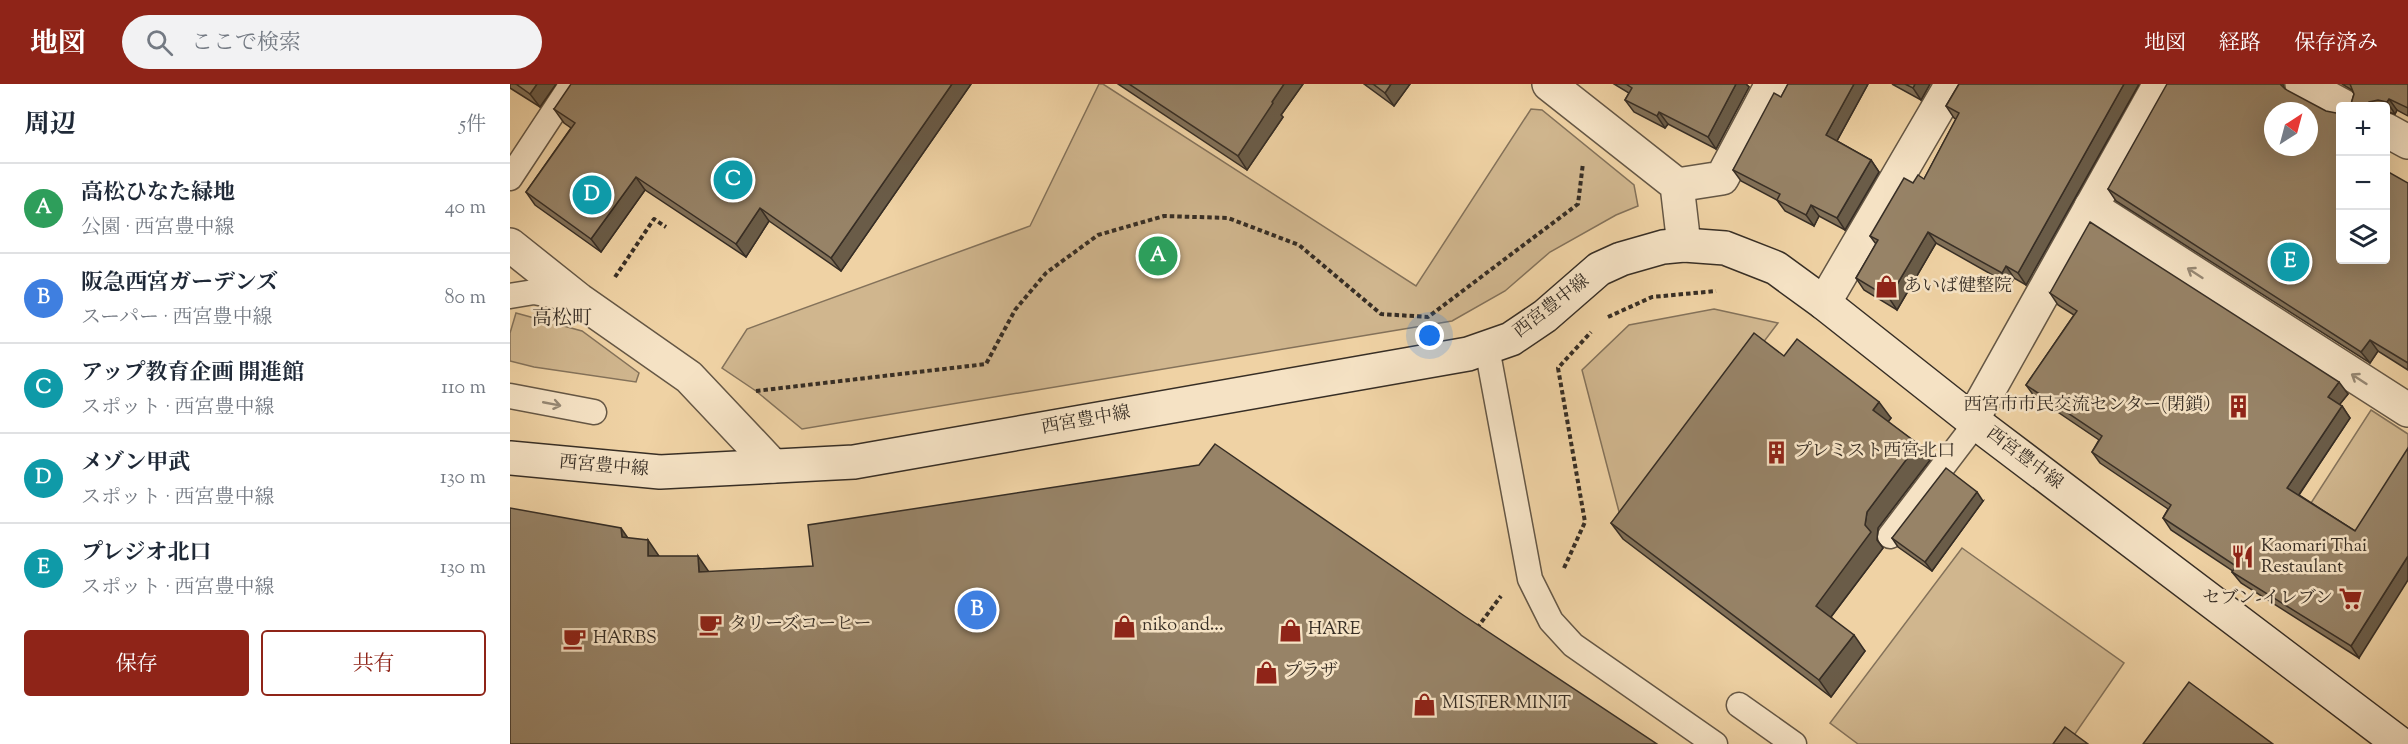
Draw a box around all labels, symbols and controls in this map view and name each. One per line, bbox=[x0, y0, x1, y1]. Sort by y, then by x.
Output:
search box bbox=[122, 15, 542, 69]
text: 地図 bbox=[30, 25, 86, 65]
icon: search bbox=[143, 26, 176, 59]
text: ここで検索 bbox=[191, 28, 301, 60]
text: 地図 bbox=[2144, 29, 2186, 59]
text: 経路 bbox=[2219, 29, 2261, 59]
text: 保存済み bbox=[2294, 29, 2378, 59]
north arrow bbox=[2264, 102, 2318, 156]
map controls bbox=[2336, 102, 2390, 264]
button: + bbox=[2336, 102, 2390, 156]
text: 周辺 bbox=[24, 107, 76, 144]
text: 5件 bbox=[459, 111, 486, 140]
button: − bbox=[2336, 156, 2390, 210]
pin: C bbox=[714, 158, 752, 202]
pin: D bbox=[572, 172, 611, 218]
text: 高松ひなた緑地 bbox=[81, 178, 235, 210]
text: A bbox=[35, 194, 52, 223]
text: 40 m bbox=[445, 194, 486, 223]
button: layers bbox=[2336, 210, 2390, 264]
text: 公園 · 西宮豊中線 bbox=[81, 214, 235, 243]
pin: A bbox=[1138, 234, 1178, 279]
pin: E bbox=[2270, 240, 2310, 285]
one-way arrow bbox=[2187, 267, 2204, 279]
text: 阪急西宮ガーデンズ bbox=[81, 268, 278, 300]
street label: 西宮豊中線 bbox=[1509, 269, 1595, 345]
shop icon: あいば健整院 bbox=[1873, 274, 1899, 300]
place label: あいば健整院 bbox=[1904, 274, 2012, 300]
text: B bbox=[37, 284, 50, 313]
text: 80 m bbox=[445, 284, 486, 313]
text: スーパー · 西宮豊中線 bbox=[81, 304, 273, 333]
district label: 高松町 bbox=[532, 305, 592, 334]
your location bbox=[1415, 321, 1444, 350]
text: アップ教育企画 開進館 bbox=[81, 358, 304, 390]
one-way arrow bbox=[2351, 372, 2368, 384]
text: C bbox=[35, 374, 52, 403]
text: 110 m bbox=[441, 374, 486, 403]
place label: 西宮市市民交流センター(閉鎖） bbox=[1964, 393, 2221, 419]
building icon: 西宮市市民交流センター(閉鎖） bbox=[2226, 393, 2252, 419]
text: スポット · 西宮豊中線 bbox=[81, 394, 275, 423]
one-way arrow bbox=[541, 399, 561, 410]
street label: 西宮豊中線 bbox=[1039, 400, 1133, 442]
street label: 西宮豊中線 bbox=[1980, 422, 2068, 496]
building icon: プレミスト西宮北口 bbox=[1763, 439, 1789, 465]
place label: プレミスト西宮北口 bbox=[1794, 439, 1955, 465]
text: メゾン甲武 bbox=[81, 448, 190, 480]
street label: 西宮豊中線 bbox=[558, 450, 650, 484]
text: D bbox=[36, 464, 51, 493]
text: 130 m bbox=[440, 464, 486, 493]
text: スポット · 西宮豊中線 bbox=[81, 484, 275, 513]
place label: Kaomari Thai Restaulant bbox=[2261, 534, 2367, 581]
text: プレジオ北口 bbox=[81, 538, 212, 570]
restaurant icon: Kaomari Thai Restaulant bbox=[2230, 544, 2256, 570]
text: E bbox=[37, 554, 50, 583]
text: 130 m bbox=[440, 554, 486, 583]
text: スポット · 西宮豊中線 bbox=[81, 574, 275, 603]
place label: セブン-イレブン bbox=[2202, 586, 2333, 612]
supermarket icon: セブン-イレブン bbox=[2338, 586, 2364, 612]
pin: B bbox=[958, 588, 996, 632]
cafe icon: タリーズコーヒー bbox=[698, 612, 724, 638]
place label: タリーズコーヒー bbox=[729, 612, 871, 638]
shop icon: niko and... bbox=[1111, 613, 1137, 639]
place label: niko and... bbox=[1142, 613, 1223, 639]
shop icon: HARE bbox=[1277, 617, 1303, 643]
place label: HARE bbox=[1308, 617, 1361, 643]
cafe icon: HARBS bbox=[562, 626, 588, 652]
place label: HARBS bbox=[593, 626, 657, 652]
button: 保存 bbox=[24, 630, 249, 696]
button: 共有 bbox=[261, 630, 486, 696]
shop icon: プラザ bbox=[1253, 659, 1279, 685]
place label: プラザ bbox=[1284, 659, 1338, 685]
shop icon: MISTER MINIT bbox=[1411, 691, 1437, 717]
place label: MISTER MINIT bbox=[1442, 691, 1571, 717]

